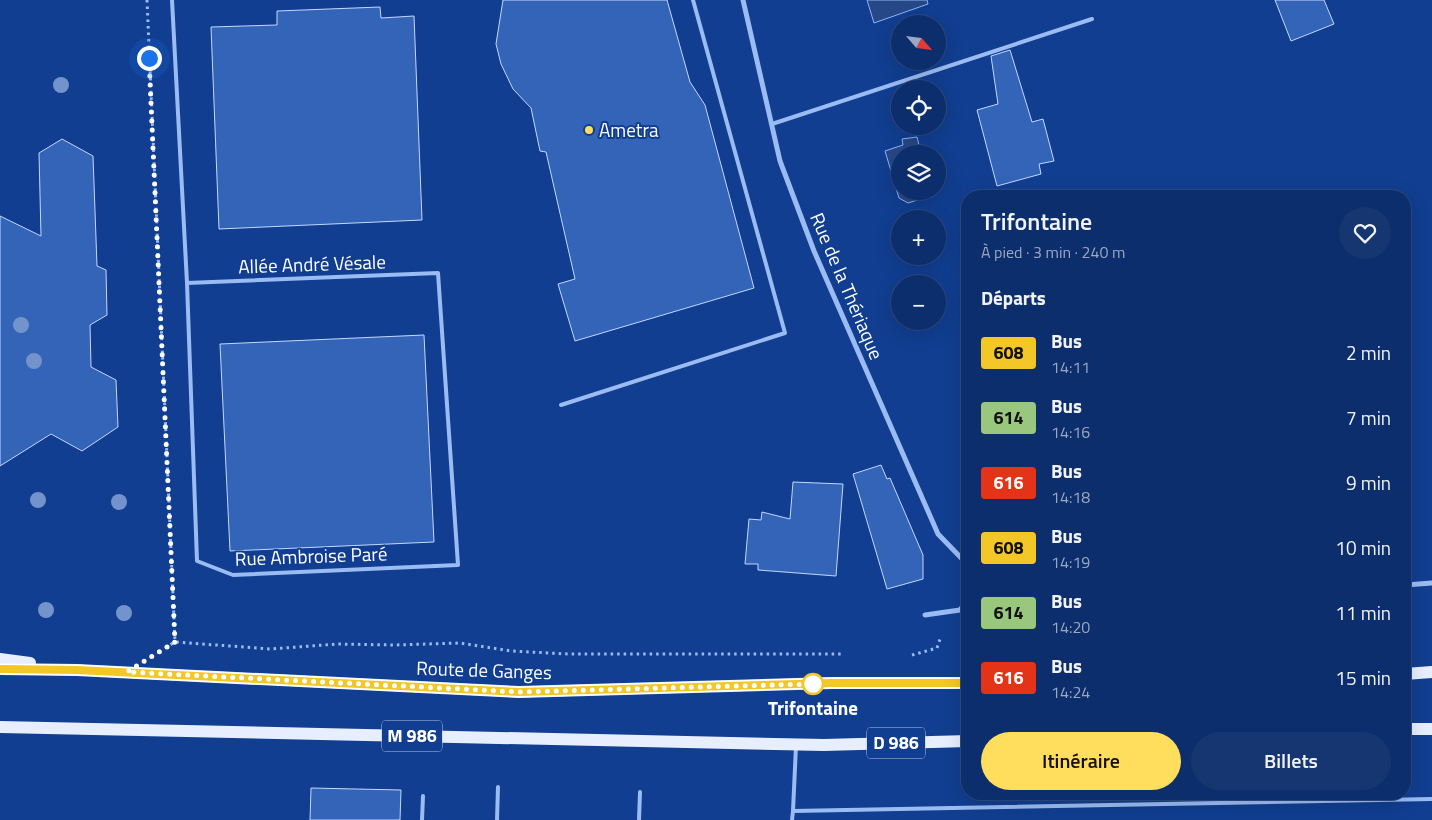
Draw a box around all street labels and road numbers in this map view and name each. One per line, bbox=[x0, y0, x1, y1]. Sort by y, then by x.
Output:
street label: Rue de la Thériaque bbox=[803, 208, 892, 364]
street label: Allée André Vésale bbox=[238, 246, 386, 281]
street label: Rue Ambroise Paré bbox=[234, 538, 388, 573]
street label: Route de Ganges bbox=[416, 653, 552, 686]
road number: M 986 bbox=[382, 720, 442, 751]
road number: D 986 bbox=[867, 728, 925, 758]

